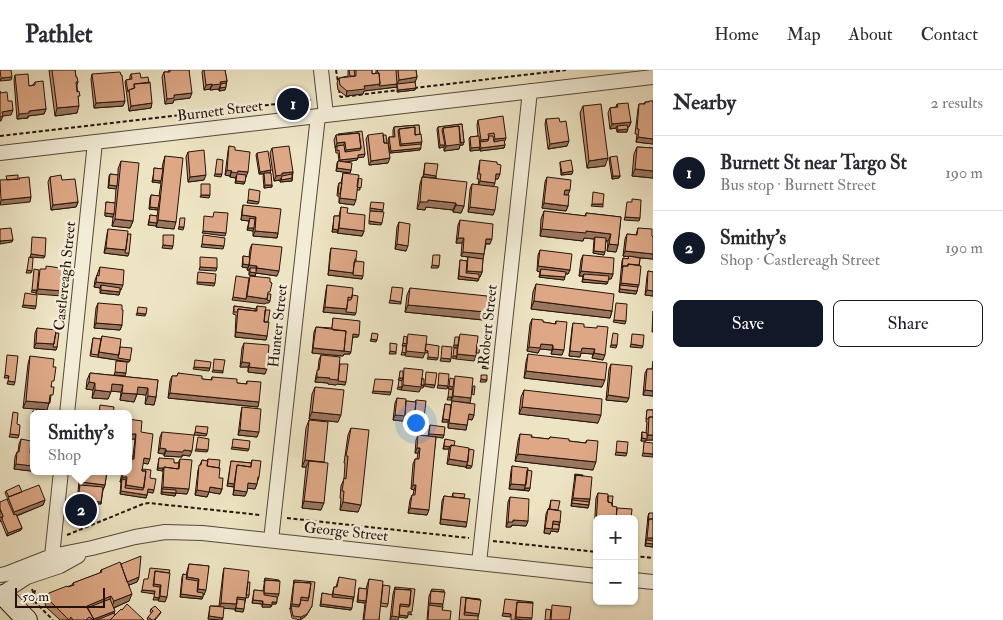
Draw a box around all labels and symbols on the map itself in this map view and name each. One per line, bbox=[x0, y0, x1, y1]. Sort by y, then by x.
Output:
pin: 1 bbox=[277, 85, 309, 123]
street label: Burnett Street bbox=[176, 96, 264, 126]
street label: Castlereagh Street bbox=[50, 220, 80, 332]
street label: Hunter Street bbox=[264, 283, 292, 369]
street label: Robert Street bbox=[474, 283, 502, 366]
your location bbox=[403, 410, 429, 436]
pin: 2 bbox=[65, 491, 97, 529]
street label: George Street bbox=[303, 518, 389, 546]
scale bar bbox=[15, 585, 105, 608]

